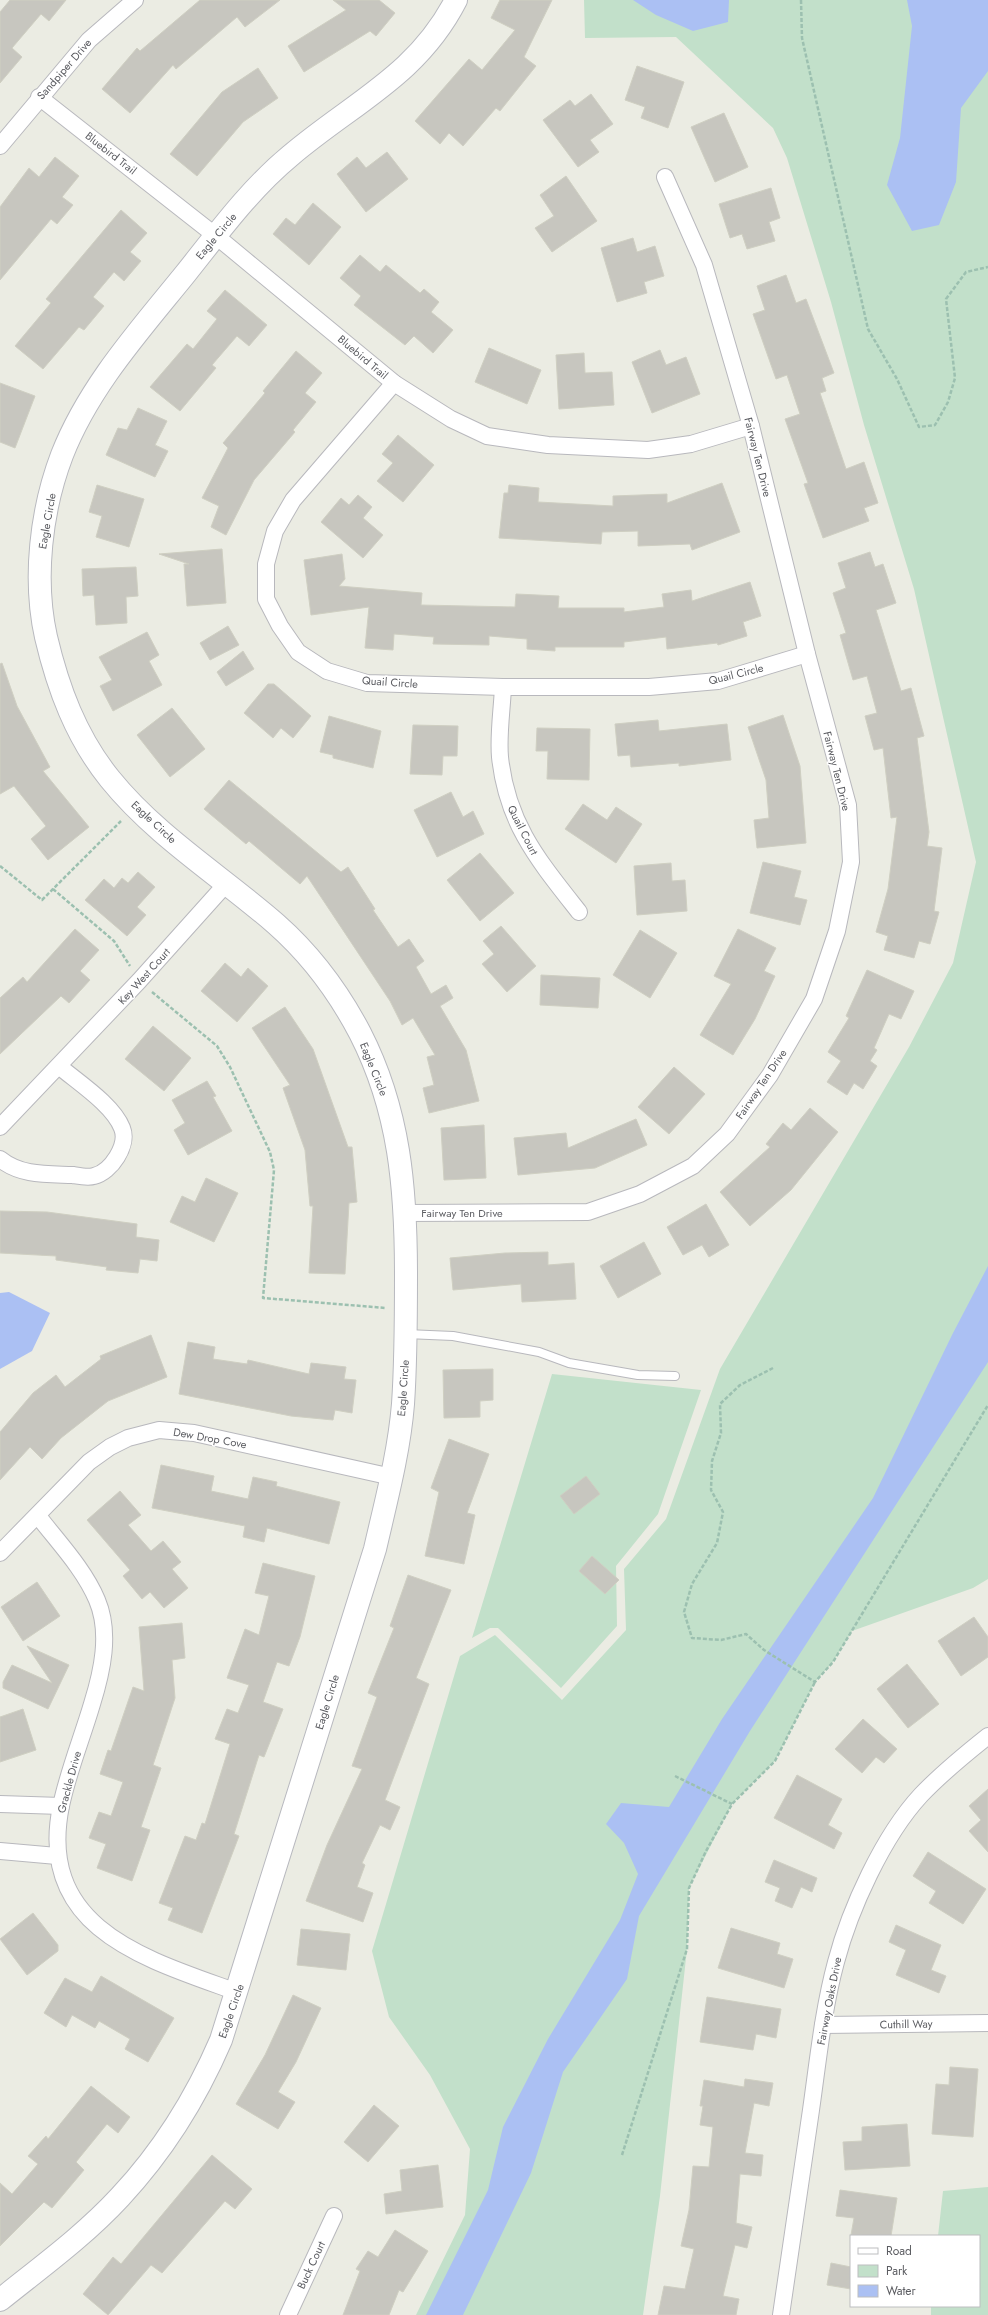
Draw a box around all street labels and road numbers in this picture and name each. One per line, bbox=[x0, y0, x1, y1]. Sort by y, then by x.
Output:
street label: Sandpiper Drive bbox=[33, 35, 95, 103]
street label: Bluebird Trail bbox=[82, 128, 140, 178]
street label: Eagle Circle bbox=[192, 209, 241, 263]
street label: Bluebird Trail bbox=[334, 331, 392, 383]
street label: Fairway Ten Drive bbox=[740, 416, 776, 499]
street label: Eagle Circle bbox=[34, 491, 60, 550]
street label: Quail Circle bbox=[707, 659, 765, 689]
street label: Quail Circle bbox=[362, 672, 419, 692]
street label: Fairway Ten Drive bbox=[819, 730, 855, 813]
street label: Eagle Circle bbox=[128, 797, 180, 847]
street label: Quail Court bbox=[504, 802, 543, 858]
street label: Key West Court bbox=[114, 944, 174, 1008]
street label: Eagle Circle bbox=[356, 1040, 392, 1099]
street label: Fairway Ten Drive bbox=[732, 1045, 791, 1122]
street label: Fairway Ten Drive bbox=[421, 1205, 503, 1221]
street label: Eagle Circle bbox=[393, 1359, 413, 1417]
street label: Dew Drop Cove bbox=[172, 1424, 248, 1452]
street label: Eagle Circle bbox=[311, 1672, 343, 1731]
street label: Grackle Drive bbox=[53, 1749, 85, 1815]
street label: Fairway Oaks Drive bbox=[813, 1955, 845, 2046]
street label: Eagle Circle bbox=[214, 1981, 248, 2040]
street label: Cuthill Way bbox=[879, 2016, 933, 2032]
street label: Buck Court bbox=[293, 2238, 329, 2292]

